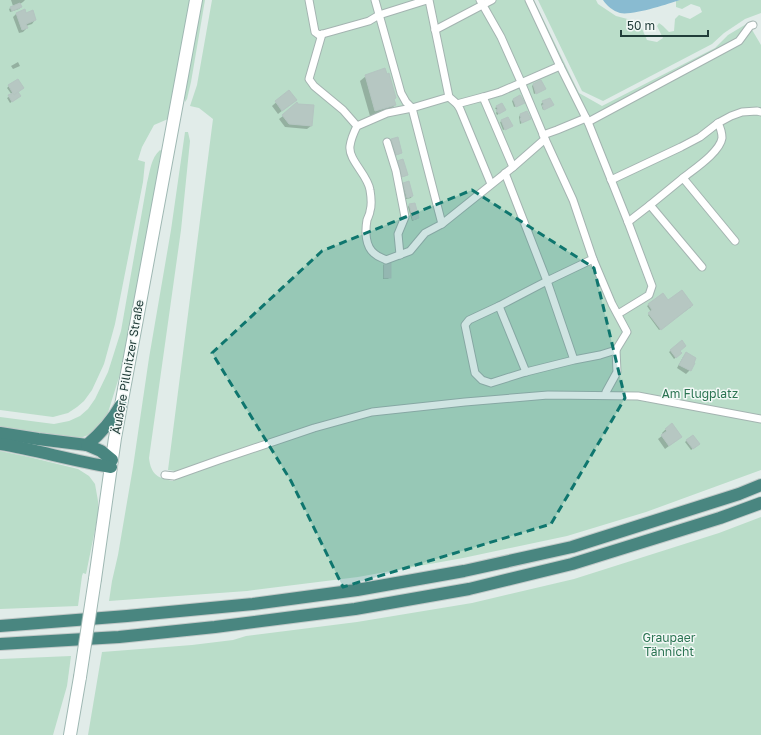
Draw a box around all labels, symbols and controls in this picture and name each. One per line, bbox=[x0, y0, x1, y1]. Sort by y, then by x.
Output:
scale bar bbox=[621, 12, 708, 38]
text: 50 m bbox=[627, 18, 655, 33]
street label: Äußere Pillnitzer Straße bbox=[108, 299, 147, 435]
park label: Am Flugplatz bbox=[662, 386, 738, 401]
park label: Graupaer Tännicht bbox=[643, 630, 696, 659]

